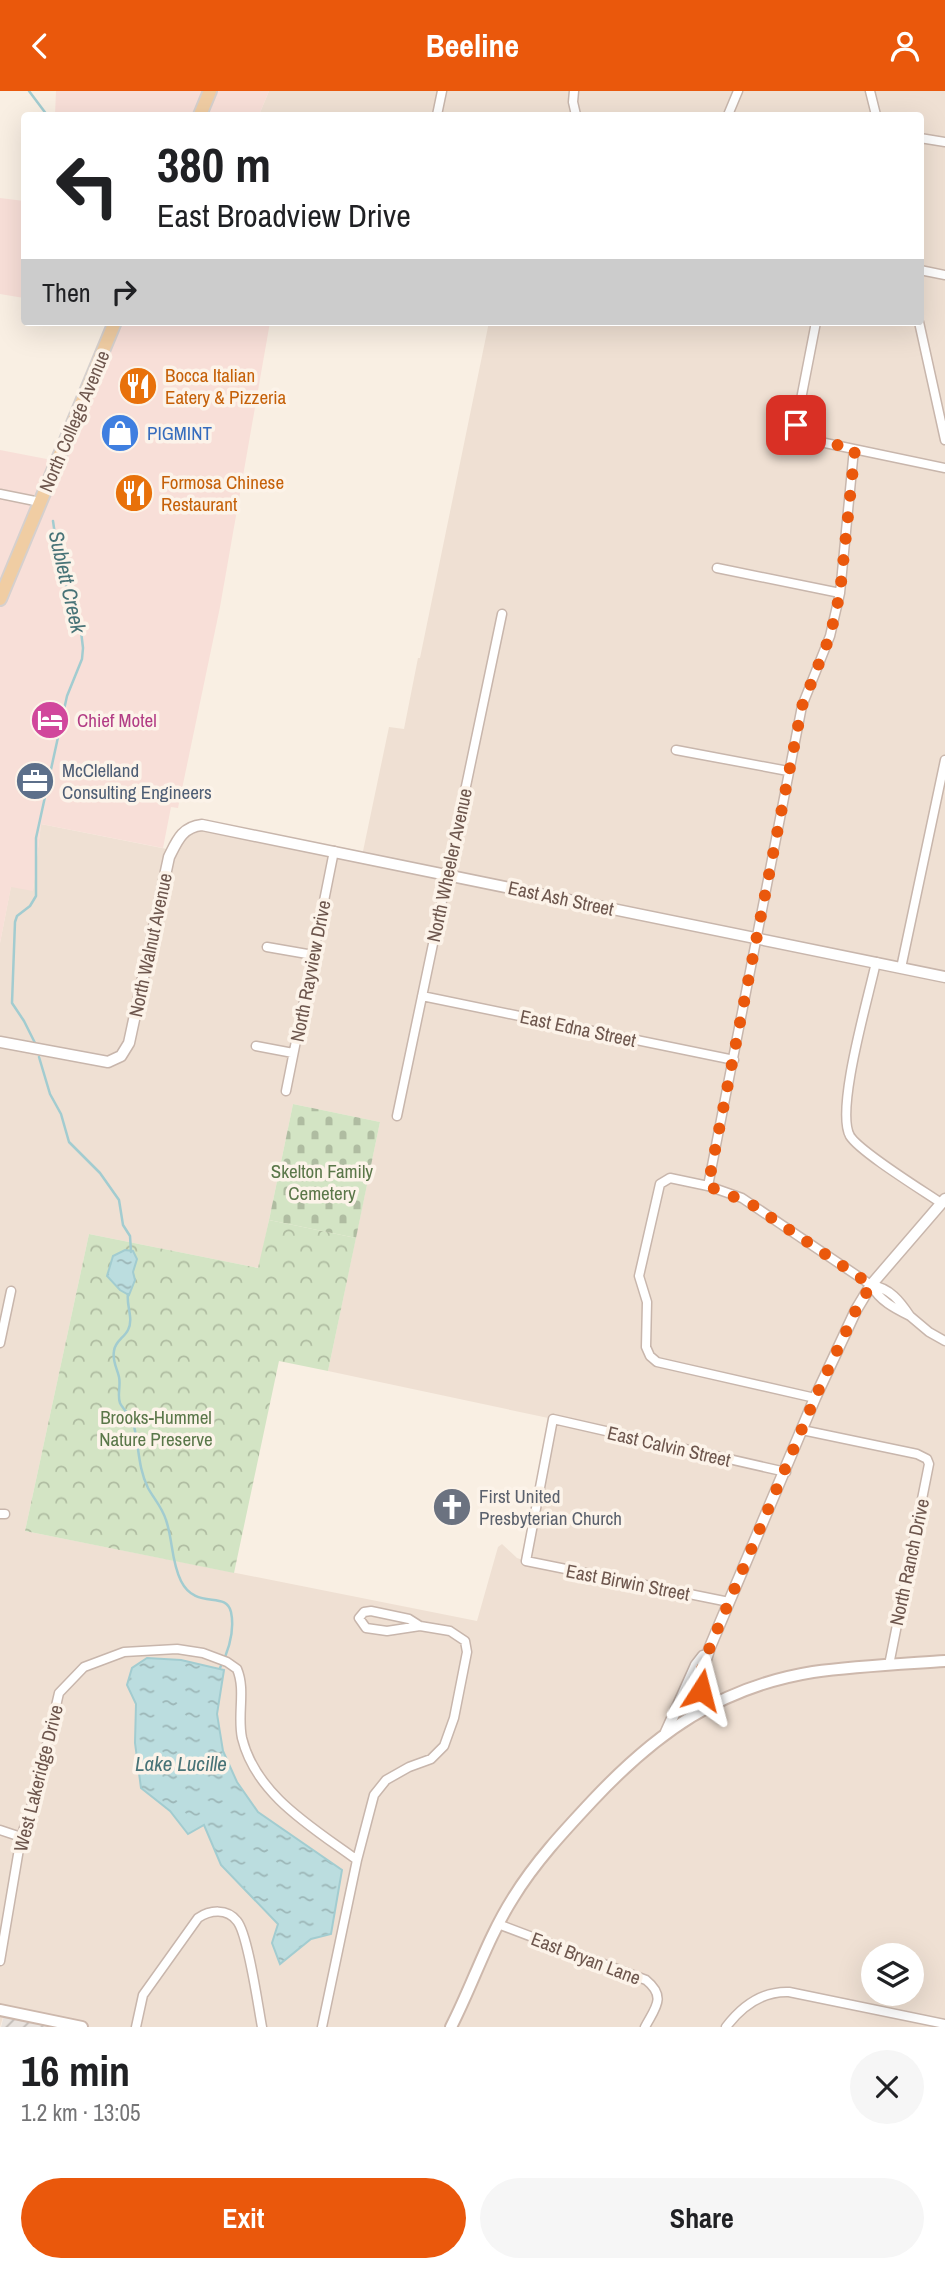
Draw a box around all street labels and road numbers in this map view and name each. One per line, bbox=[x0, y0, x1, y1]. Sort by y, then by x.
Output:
street label: North College Avenue bbox=[32, 346, 116, 496]
street label: North Wheeler Avenue bbox=[420, 786, 478, 944]
street label: North Walnut Avenue bbox=[122, 871, 178, 1019]
street label: East Ash Street bbox=[506, 874, 617, 922]
street label: North Rayview Drive bbox=[284, 898, 336, 1044]
street label: East Edna Street bbox=[518, 1003, 639, 1053]
street label: East Calvin Street bbox=[605, 1419, 734, 1473]
street label: North Ranch Drive bbox=[883, 1496, 935, 1628]
street label: East Birwin Street bbox=[564, 1557, 693, 1607]
street label: West Lakeridge Drive bbox=[7, 1702, 69, 1854]
street label: East Bryan Lane bbox=[528, 1925, 644, 1991]

